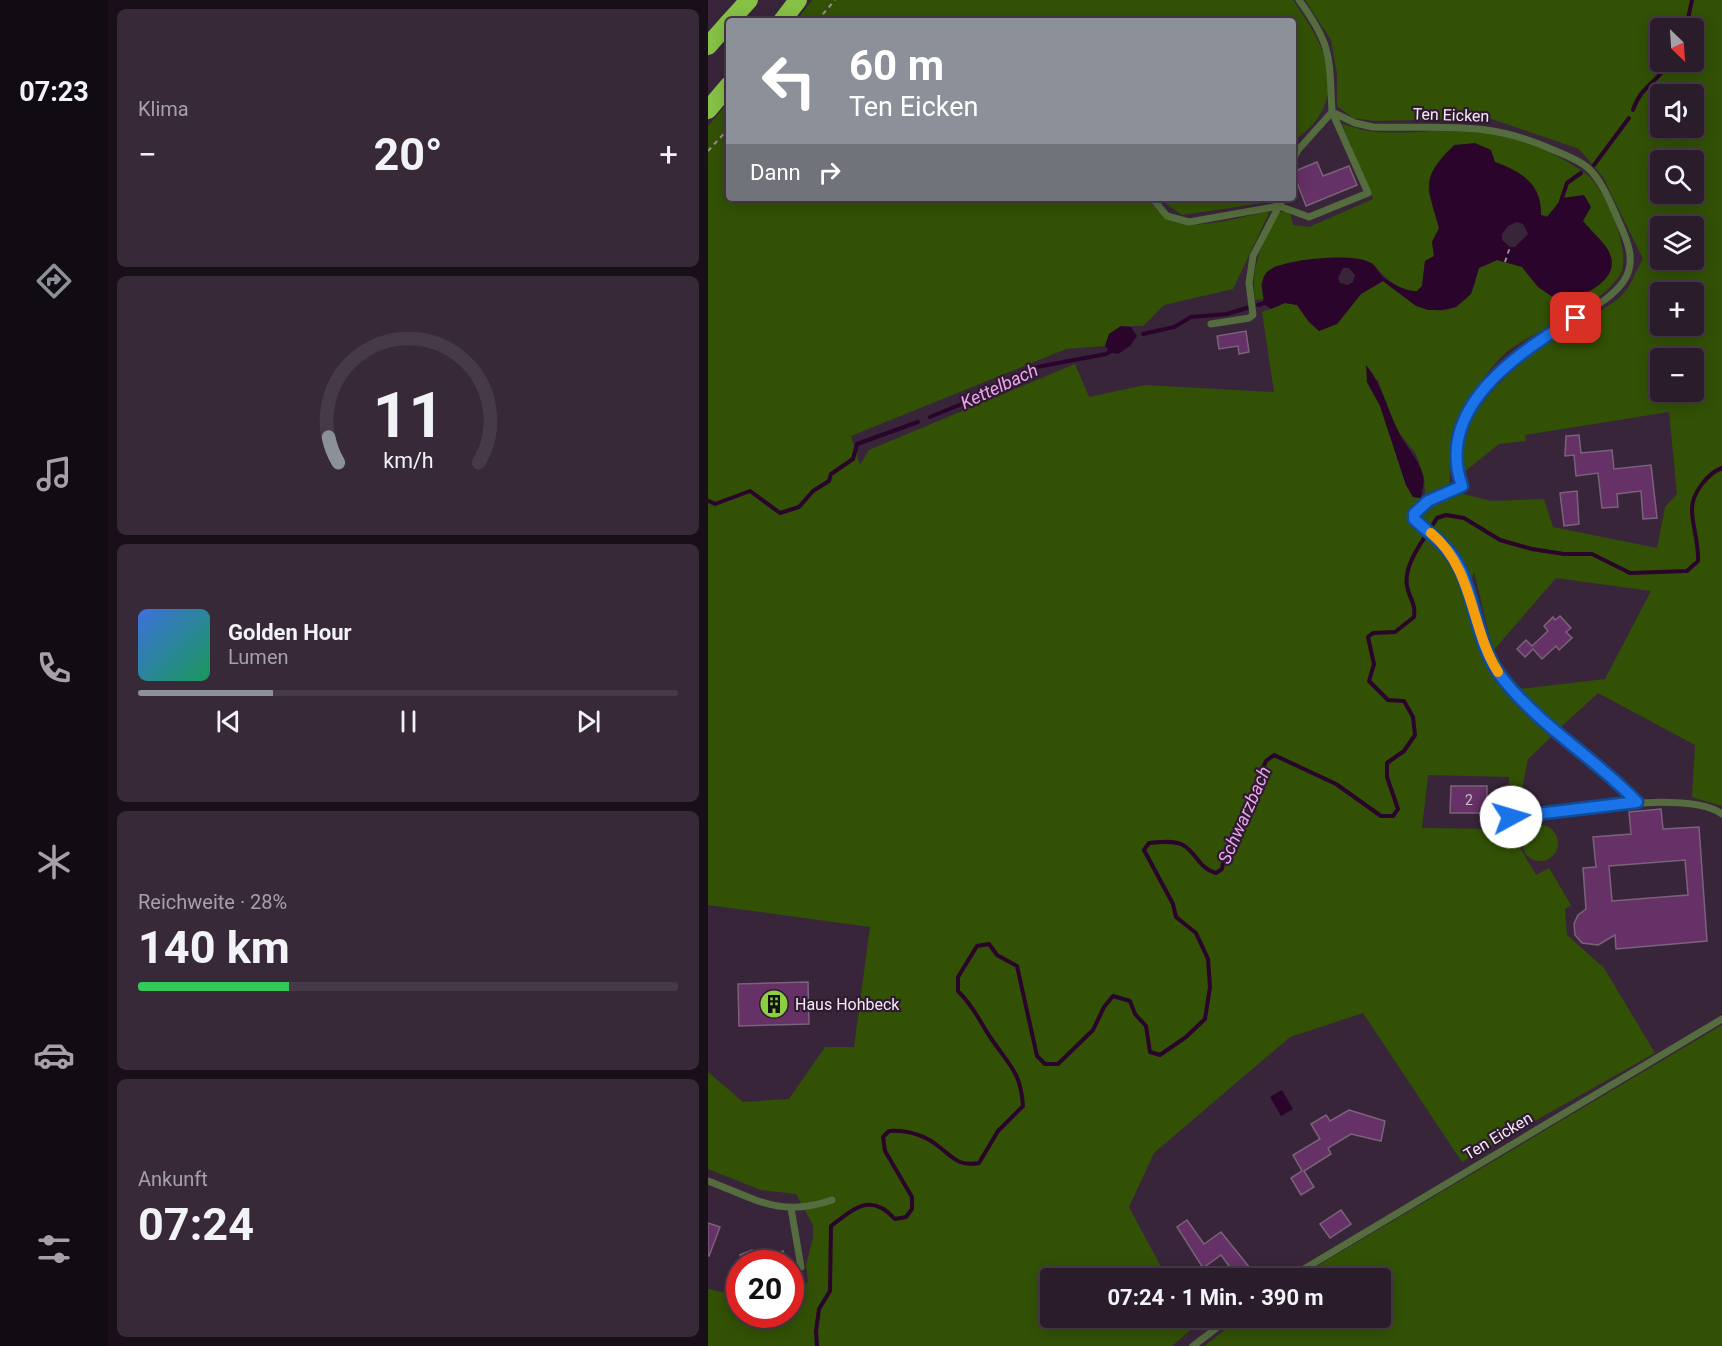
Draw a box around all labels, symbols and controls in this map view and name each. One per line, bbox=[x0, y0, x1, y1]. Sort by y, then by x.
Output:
north arrow bbox=[1650, 18, 1704, 72]
map controls bbox=[1650, 18, 1704, 402]
text: 60 m bbox=[849, 41, 944, 90]
icon: left bbox=[750, 42, 828, 120]
text: 07:23 bbox=[19, 76, 89, 108]
button: sound bbox=[1650, 84, 1704, 138]
text: Ten Eicken bbox=[849, 91, 978, 123]
text: Klima bbox=[138, 97, 189, 121]
street label: Ten Eicken bbox=[1412, 104, 1490, 126]
text: 20° bbox=[373, 128, 443, 181]
text: − bbox=[138, 135, 157, 174]
text: + bbox=[659, 135, 678, 174]
button: search bbox=[1650, 150, 1704, 204]
icon: right bbox=[813, 156, 846, 189]
text: Dann bbox=[750, 160, 801, 185]
button: layers bbox=[1650, 216, 1704, 270]
icon: directions bbox=[33, 260, 75, 302]
button: + bbox=[1650, 282, 1704, 336]
pin bbox=[1550, 292, 1601, 343]
icon: arrive bbox=[1559, 301, 1592, 334]
button: − bbox=[1650, 348, 1704, 402]
water label: Kettelbach bbox=[957, 359, 1041, 413]
text: 11 bbox=[372, 379, 444, 452]
text: km/h bbox=[383, 448, 433, 473]
icon: music bbox=[33, 453, 75, 495]
text: Golden Hour bbox=[228, 620, 352, 645]
text: Lumen bbox=[228, 645, 289, 669]
icon: phone bbox=[33, 647, 75, 689]
icon: previous bbox=[212, 705, 245, 738]
icon: pause bbox=[392, 705, 425, 738]
icon: next bbox=[572, 705, 605, 738]
water label: Schwarzbach bbox=[1213, 763, 1275, 867]
position arrow bbox=[1479, 785, 1543, 849]
house number: 2 bbox=[1465, 792, 1473, 808]
icon: climate bbox=[33, 841, 75, 883]
text: Reichweite · 28% bbox=[138, 890, 287, 914]
text: 140 km bbox=[138, 921, 290, 974]
building icon: Haus Hohbeck bbox=[758, 988, 790, 1020]
place label: Haus Hohbeck bbox=[795, 995, 900, 1014]
icon: car bbox=[33, 1034, 75, 1076]
street label: Ten Eicken bbox=[1460, 1108, 1536, 1164]
text: Ankunft bbox=[138, 1167, 208, 1191]
text: 07:24 bbox=[138, 1198, 254, 1251]
icon: filters bbox=[33, 1228, 75, 1270]
speed limit sign: 20 bbox=[726, 1250, 804, 1328]
text: 07:24 · 1 Min. · 390 m bbox=[1107, 1285, 1324, 1310]

